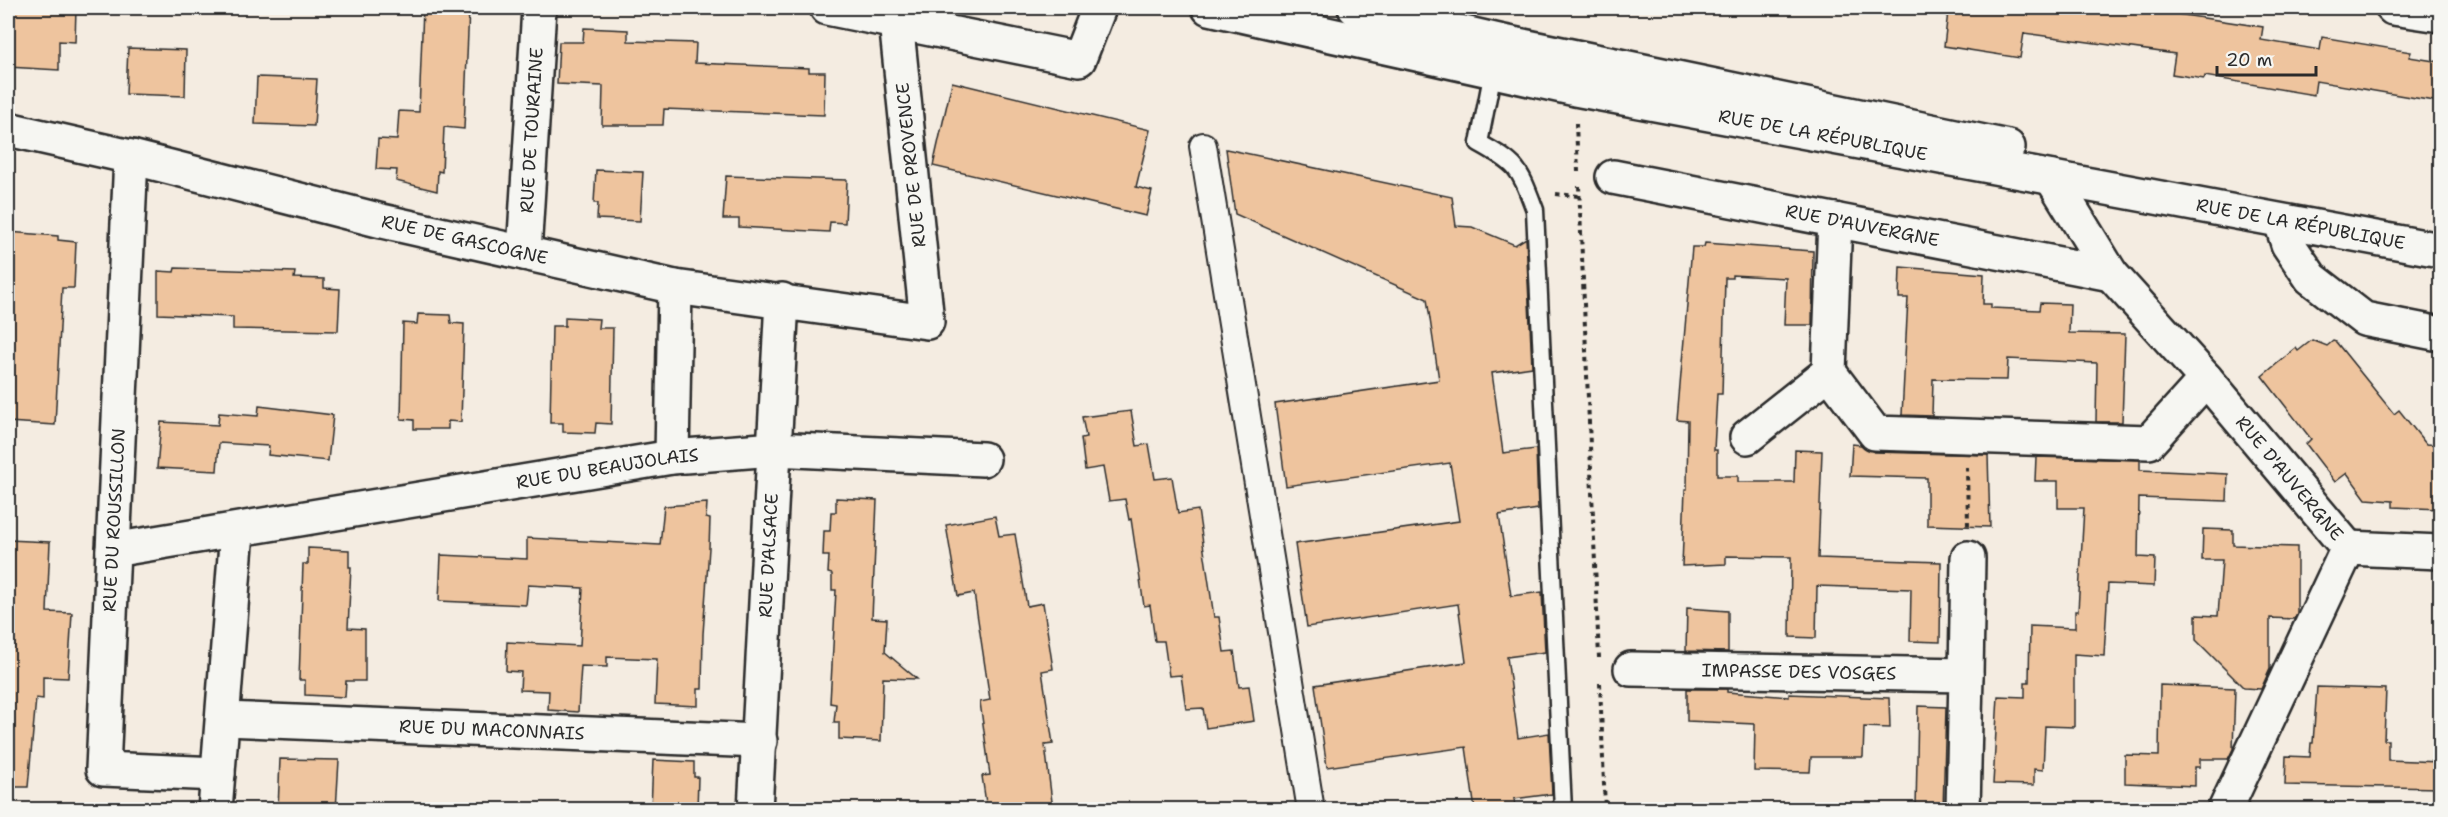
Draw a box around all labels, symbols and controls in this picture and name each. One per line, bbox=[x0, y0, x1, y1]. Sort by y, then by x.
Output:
scale bar bbox=[2217, 39, 2316, 77]
street label: RUE DE TOURAINE bbox=[514, 47, 549, 214]
text: 20 m bbox=[2226, 48, 2272, 72]
street label: RUE DE PROVENCE bbox=[890, 81, 932, 249]
street label: RUE DE LA RÉPUBLIQUE bbox=[1716, 104, 1929, 166]
street label: RUE DE LA RÉPUBLIQUE bbox=[2194, 193, 2407, 255]
street label: RUE D'AUVERGNE bbox=[1783, 199, 1941, 252]
street label: RUE DE GASCOGNE bbox=[379, 209, 550, 270]
street label: RUE D'AUVERGNE bbox=[2230, 411, 2349, 546]
street label: RUE DU ROUSSILLON bbox=[97, 427, 131, 613]
street label: RUE DU BEAUJOLAIS bbox=[514, 443, 699, 495]
street label: RUE D'ALSACE bbox=[753, 493, 784, 618]
street label: IMPASSE DES VOSGES bbox=[1701, 658, 1896, 686]
street label: RUE DU MACONNAIS bbox=[399, 714, 585, 746]

